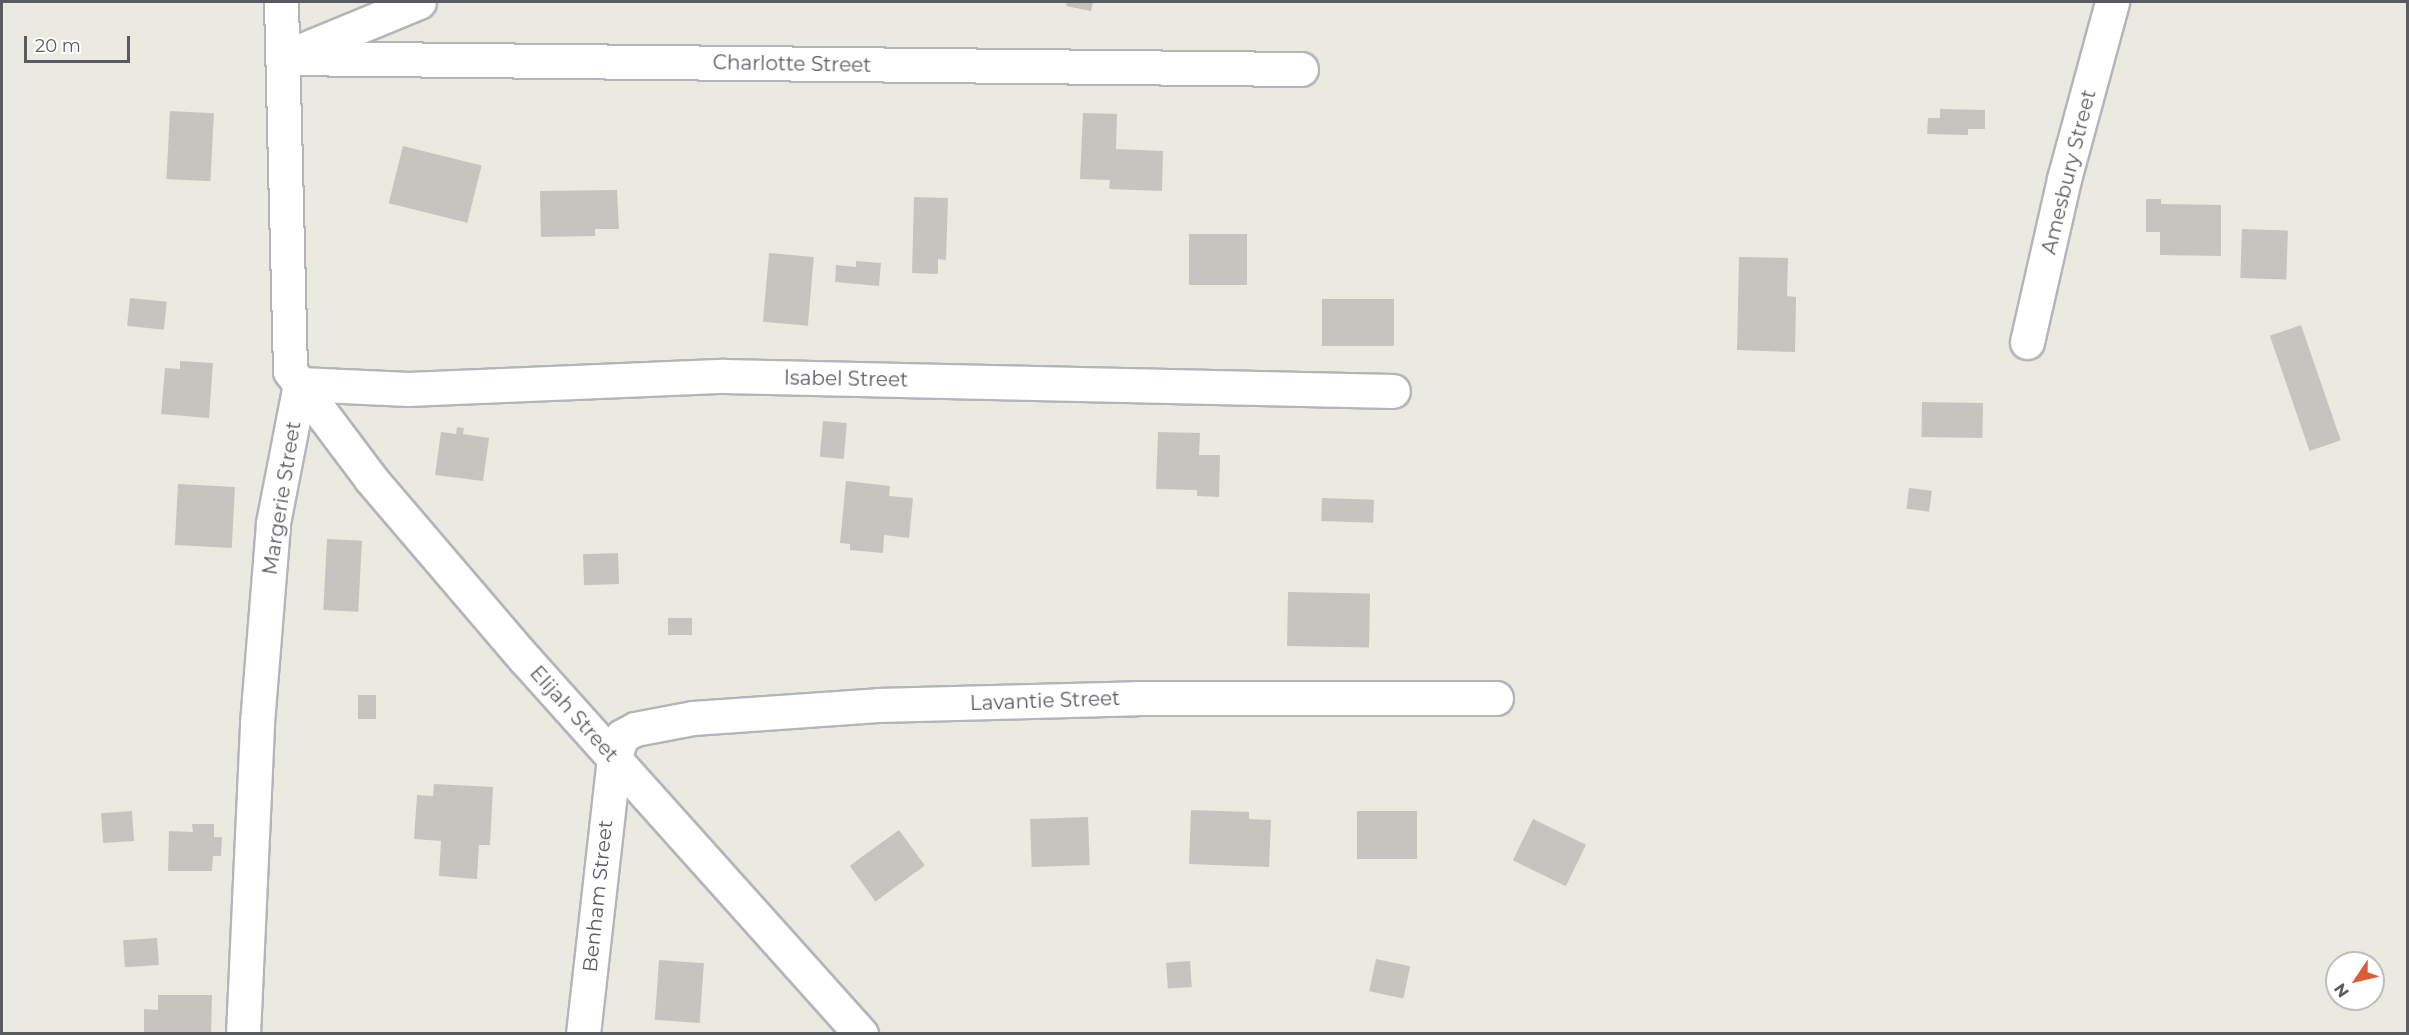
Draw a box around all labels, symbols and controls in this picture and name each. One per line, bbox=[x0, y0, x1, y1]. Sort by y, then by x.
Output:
scale bar bbox=[27, 24, 134, 62]
text: 20 m bbox=[35, 35, 81, 57]
street label: Charlotte Street bbox=[712, 51, 872, 77]
street label: Amesbury Street bbox=[2037, 87, 2101, 257]
street label: Isabel Street bbox=[784, 366, 908, 392]
street label: Margerie Street bbox=[258, 419, 306, 577]
street label: Elijah Street bbox=[525, 661, 623, 767]
street label: Lavantie Street bbox=[969, 686, 1121, 716]
street label: Benham Street bbox=[578, 819, 618, 973]
north arrow bbox=[2325, 951, 2385, 1011]
text: N bbox=[2330, 980, 2353, 1001]

